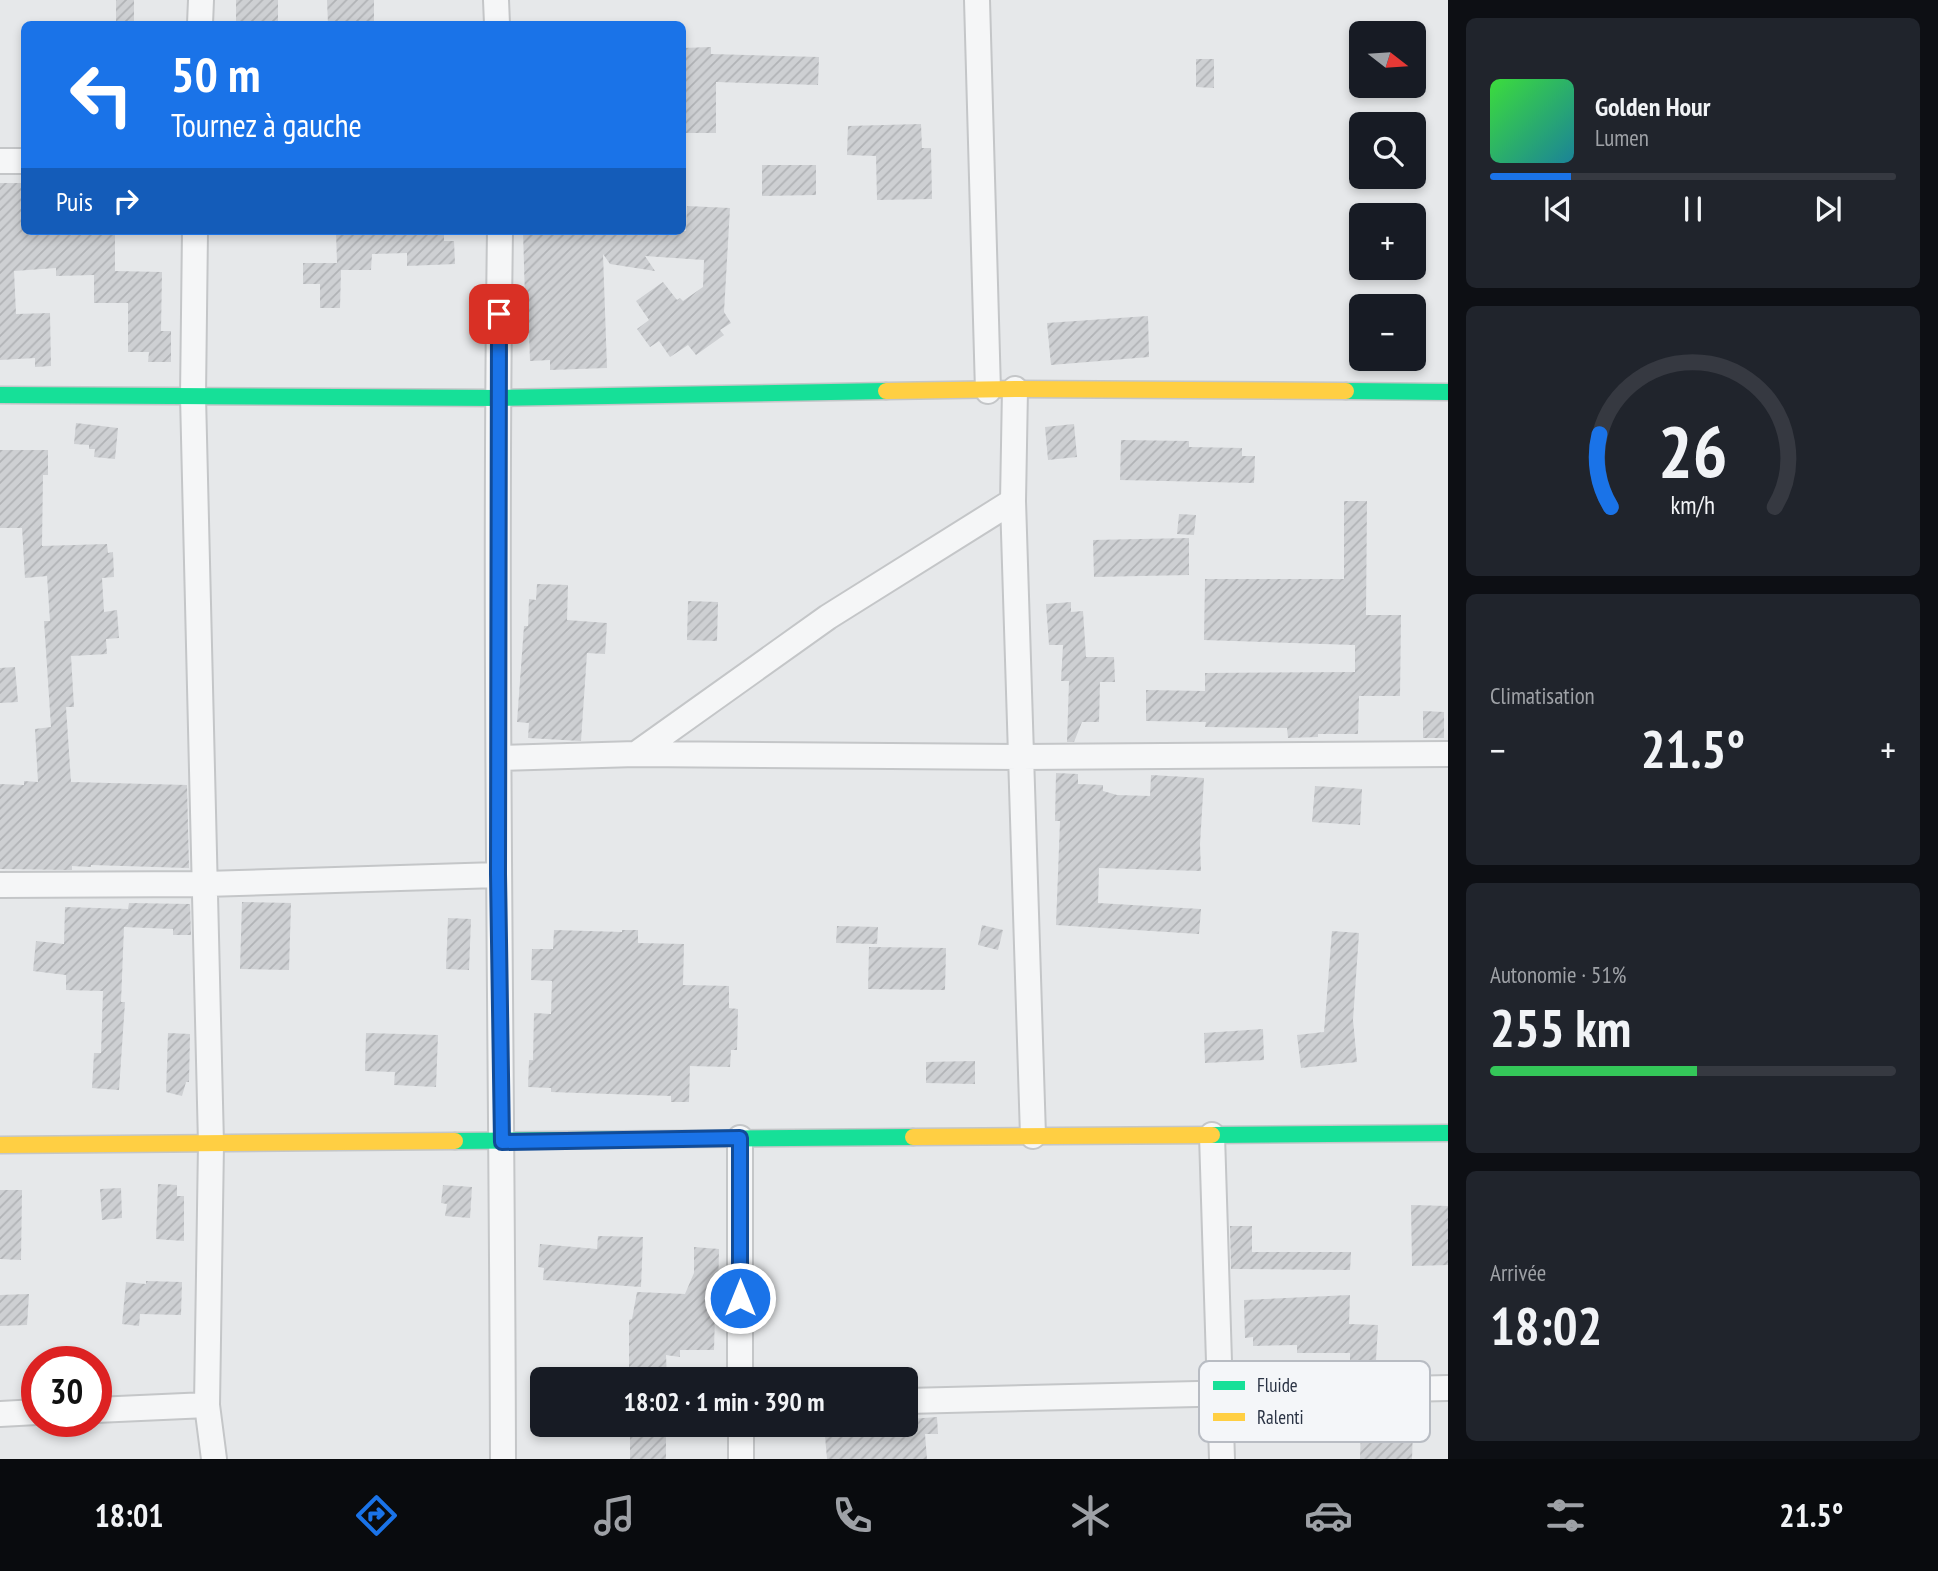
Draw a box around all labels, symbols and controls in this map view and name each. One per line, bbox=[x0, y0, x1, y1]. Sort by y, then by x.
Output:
north arrow bbox=[1349, 21, 1426, 98]
map controls bbox=[1349, 21, 1426, 371]
text: 50 m bbox=[171, 42, 260, 106]
icon: left bbox=[56, 49, 147, 140]
text: Golden Hour bbox=[1595, 90, 1710, 123]
text: Tournez à gauche bbox=[171, 104, 362, 146]
button: search bbox=[1349, 112, 1426, 189]
text: Lumen bbox=[1595, 123, 1649, 152]
icon: right bbox=[107, 182, 145, 220]
text: Puis bbox=[56, 185, 93, 218]
icon: previous bbox=[1539, 190, 1577, 228]
icon: pause bbox=[1674, 190, 1712, 228]
icon: next bbox=[1809, 190, 1847, 228]
button: + bbox=[1349, 203, 1426, 280]
pin bbox=[469, 284, 529, 344]
button: − bbox=[1349, 294, 1426, 371]
icon: arrive bbox=[480, 295, 518, 333]
text: 26 bbox=[1658, 404, 1728, 498]
text: km/h bbox=[1671, 489, 1715, 521]
text: Climatisation bbox=[1490, 681, 1595, 710]
text: 21.5° bbox=[1641, 715, 1745, 782]
text: − bbox=[1490, 725, 1506, 774]
text: + bbox=[1880, 725, 1896, 774]
text: Autonomie · 51% bbox=[1490, 960, 1626, 989]
text: 255 km bbox=[1490, 994, 1631, 1061]
text: Arrivée bbox=[1490, 1258, 1546, 1287]
position arrow bbox=[703, 1261, 777, 1335]
text: 18:02 bbox=[1490, 1292, 1602, 1359]
speed limit sign: 30 bbox=[21, 1346, 112, 1437]
legend bbox=[1199, 1361, 1430, 1442]
text: Fluide bbox=[1257, 1373, 1298, 1397]
text: 18:02 · 1 min · 390 m bbox=[624, 1385, 824, 1418]
text: Ralenti bbox=[1257, 1405, 1304, 1429]
icon: directions bbox=[352, 1491, 401, 1540]
icon: music bbox=[590, 1491, 639, 1540]
icon: phone bbox=[828, 1491, 877, 1540]
icon: climate bbox=[1066, 1491, 1115, 1540]
icon: car bbox=[1304, 1491, 1353, 1540]
icon: filters bbox=[1541, 1491, 1590, 1540]
text: 18:01 bbox=[94, 1494, 164, 1536]
text: 21.5° bbox=[1779, 1494, 1844, 1536]

